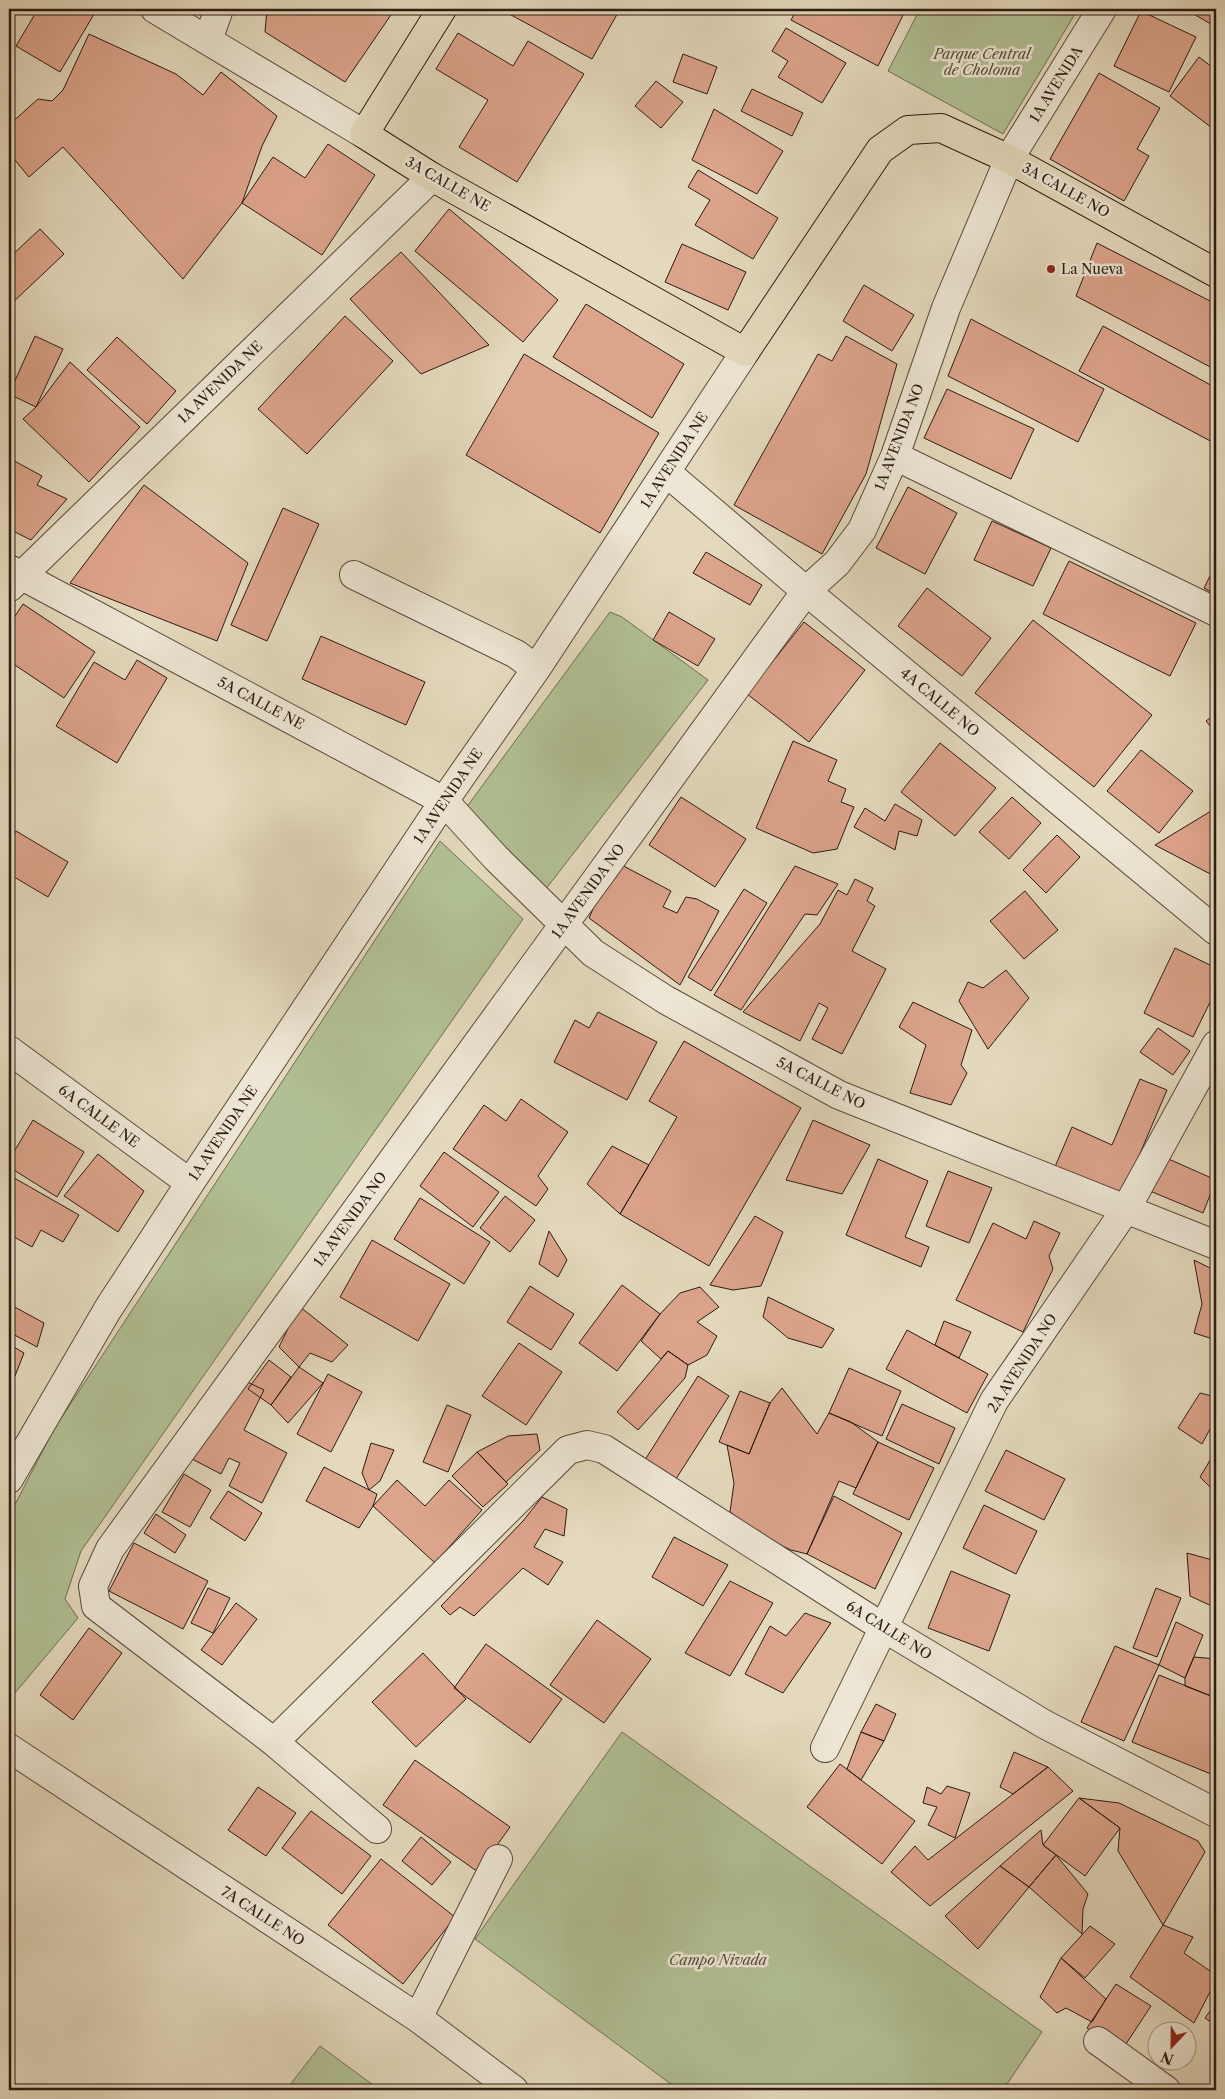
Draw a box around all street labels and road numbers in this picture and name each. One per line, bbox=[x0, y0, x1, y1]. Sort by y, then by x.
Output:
street label: 1A AVENIDA bbox=[1025, 42, 1087, 126]
street label: 3A CALLE NE bbox=[402, 152, 494, 216]
street label: 3A CALLE NO bbox=[1019, 159, 1113, 221]
street label: 1A AVENIDA NE bbox=[174, 337, 266, 427]
street label: 1A AVENIDA NO bbox=[870, 381, 928, 493]
street label: 1A AVENIDA NE bbox=[636, 409, 712, 511]
street label: 4A CALLE NO bbox=[897, 664, 983, 740]
street label: 5A CALLE NE bbox=[215, 673, 307, 733]
street label: 1A AVENIDA NE bbox=[409, 745, 487, 847]
street label: 1A AVENIDA NO bbox=[548, 840, 628, 942]
street label: 5A CALLE NO bbox=[774, 1053, 868, 1113]
street label: 6A CALLE NE bbox=[55, 1081, 143, 1151]
street label: 1A AVENIDA NE bbox=[184, 1082, 262, 1184]
street label: 1A AVENIDA NO bbox=[310, 1168, 390, 1270]
street label: 2A AVENIDA NO bbox=[983, 1310, 1061, 1416]
street label: 6A CALLE NO bbox=[843, 1596, 935, 1664]
street label: 7A CALLE NO bbox=[218, 1882, 308, 1950]

